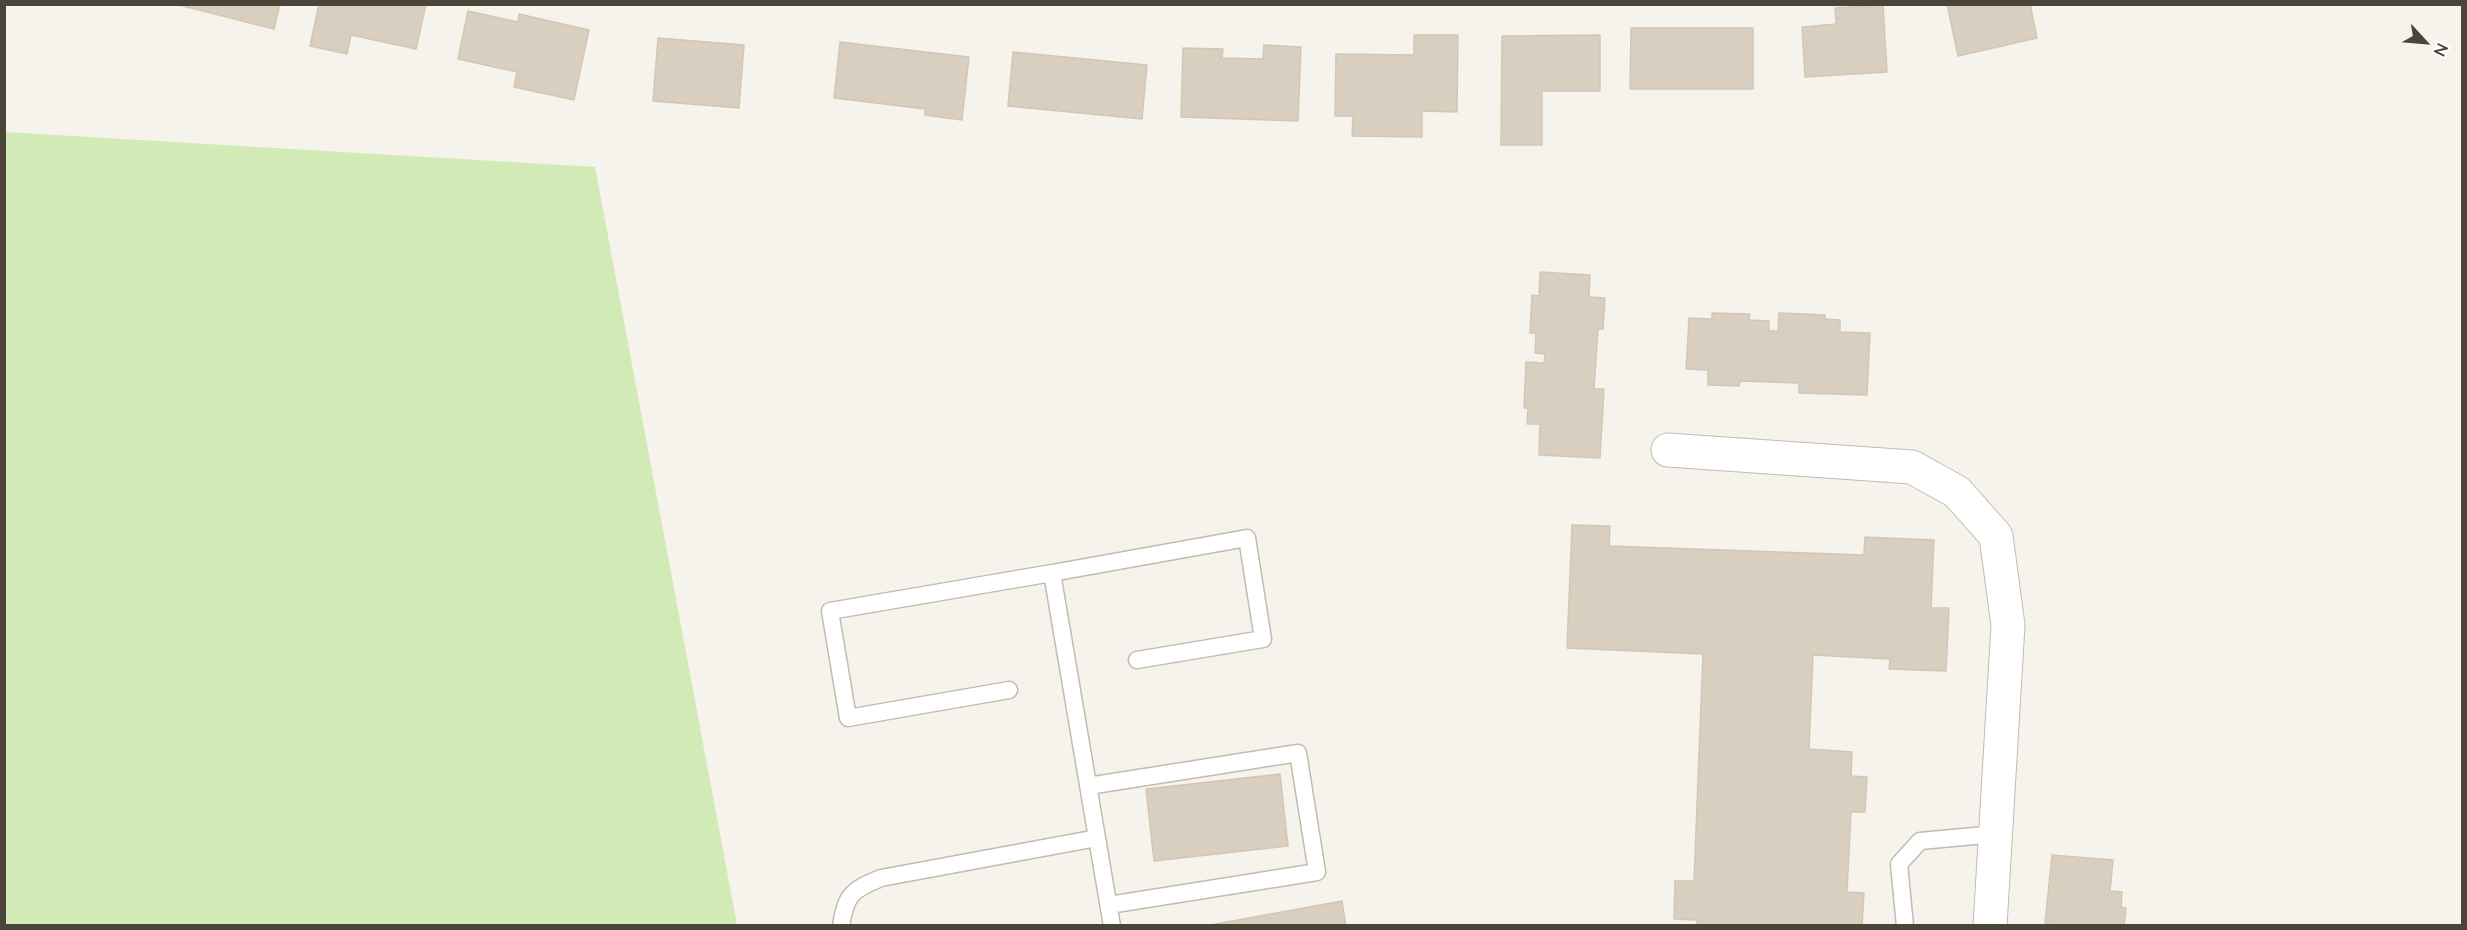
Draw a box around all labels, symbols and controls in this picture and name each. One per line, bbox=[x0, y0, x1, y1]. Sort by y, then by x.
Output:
north arrow bbox=[2395, 12, 2455, 72]
text: N bbox=[2430, 40, 2453, 60]

